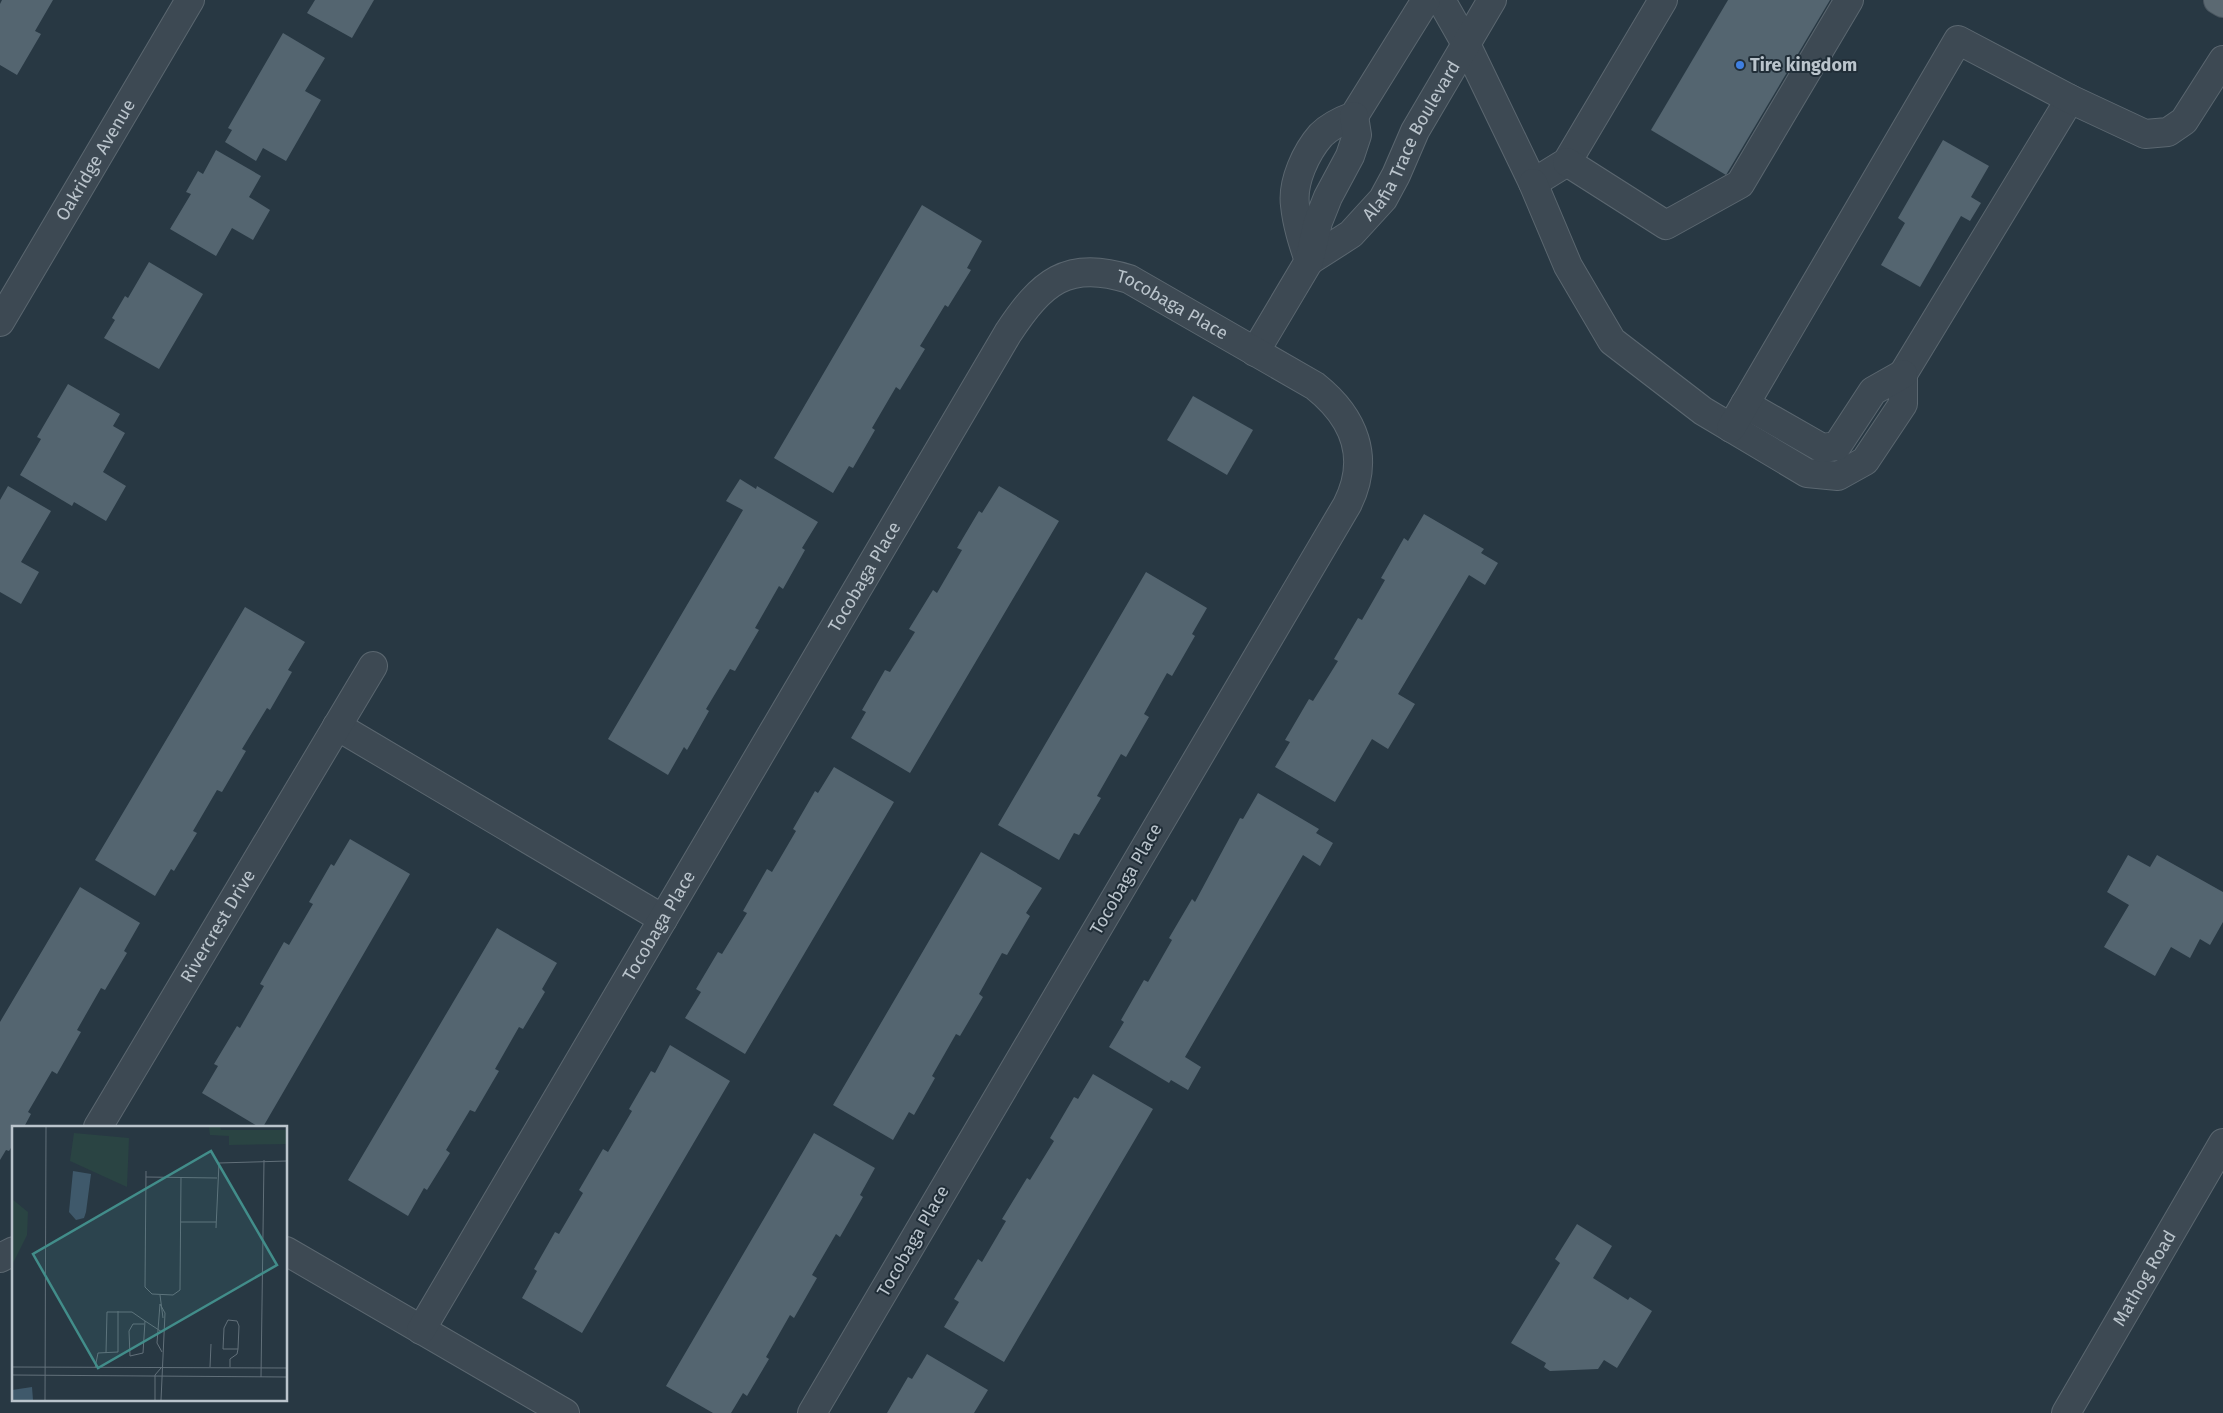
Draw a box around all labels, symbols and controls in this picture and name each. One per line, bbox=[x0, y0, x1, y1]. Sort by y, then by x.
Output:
place label: Tire kingdom bbox=[1750, 54, 1857, 76]
street label: Alafia Trace Boulevard bbox=[1358, 57, 1465, 225]
marker: Tire kingdom bbox=[1734, 59, 1746, 71]
street label: Oakridge Avenue bbox=[51, 95, 140, 225]
street label: Tocobaga Place bbox=[1114, 265, 1232, 345]
street label: Tocobaga Place bbox=[823, 518, 906, 636]
street label: Tocobaga Place bbox=[1085, 820, 1167, 938]
street label: Rivercrest Drive bbox=[176, 866, 260, 987]
street label: Tocobaga Place bbox=[618, 867, 700, 985]
inset map bbox=[12, 1126, 288, 1400]
street label: Tocobaga Place bbox=[872, 1182, 954, 1300]
street label: Mathog Road bbox=[2108, 1226, 2181, 1330]

